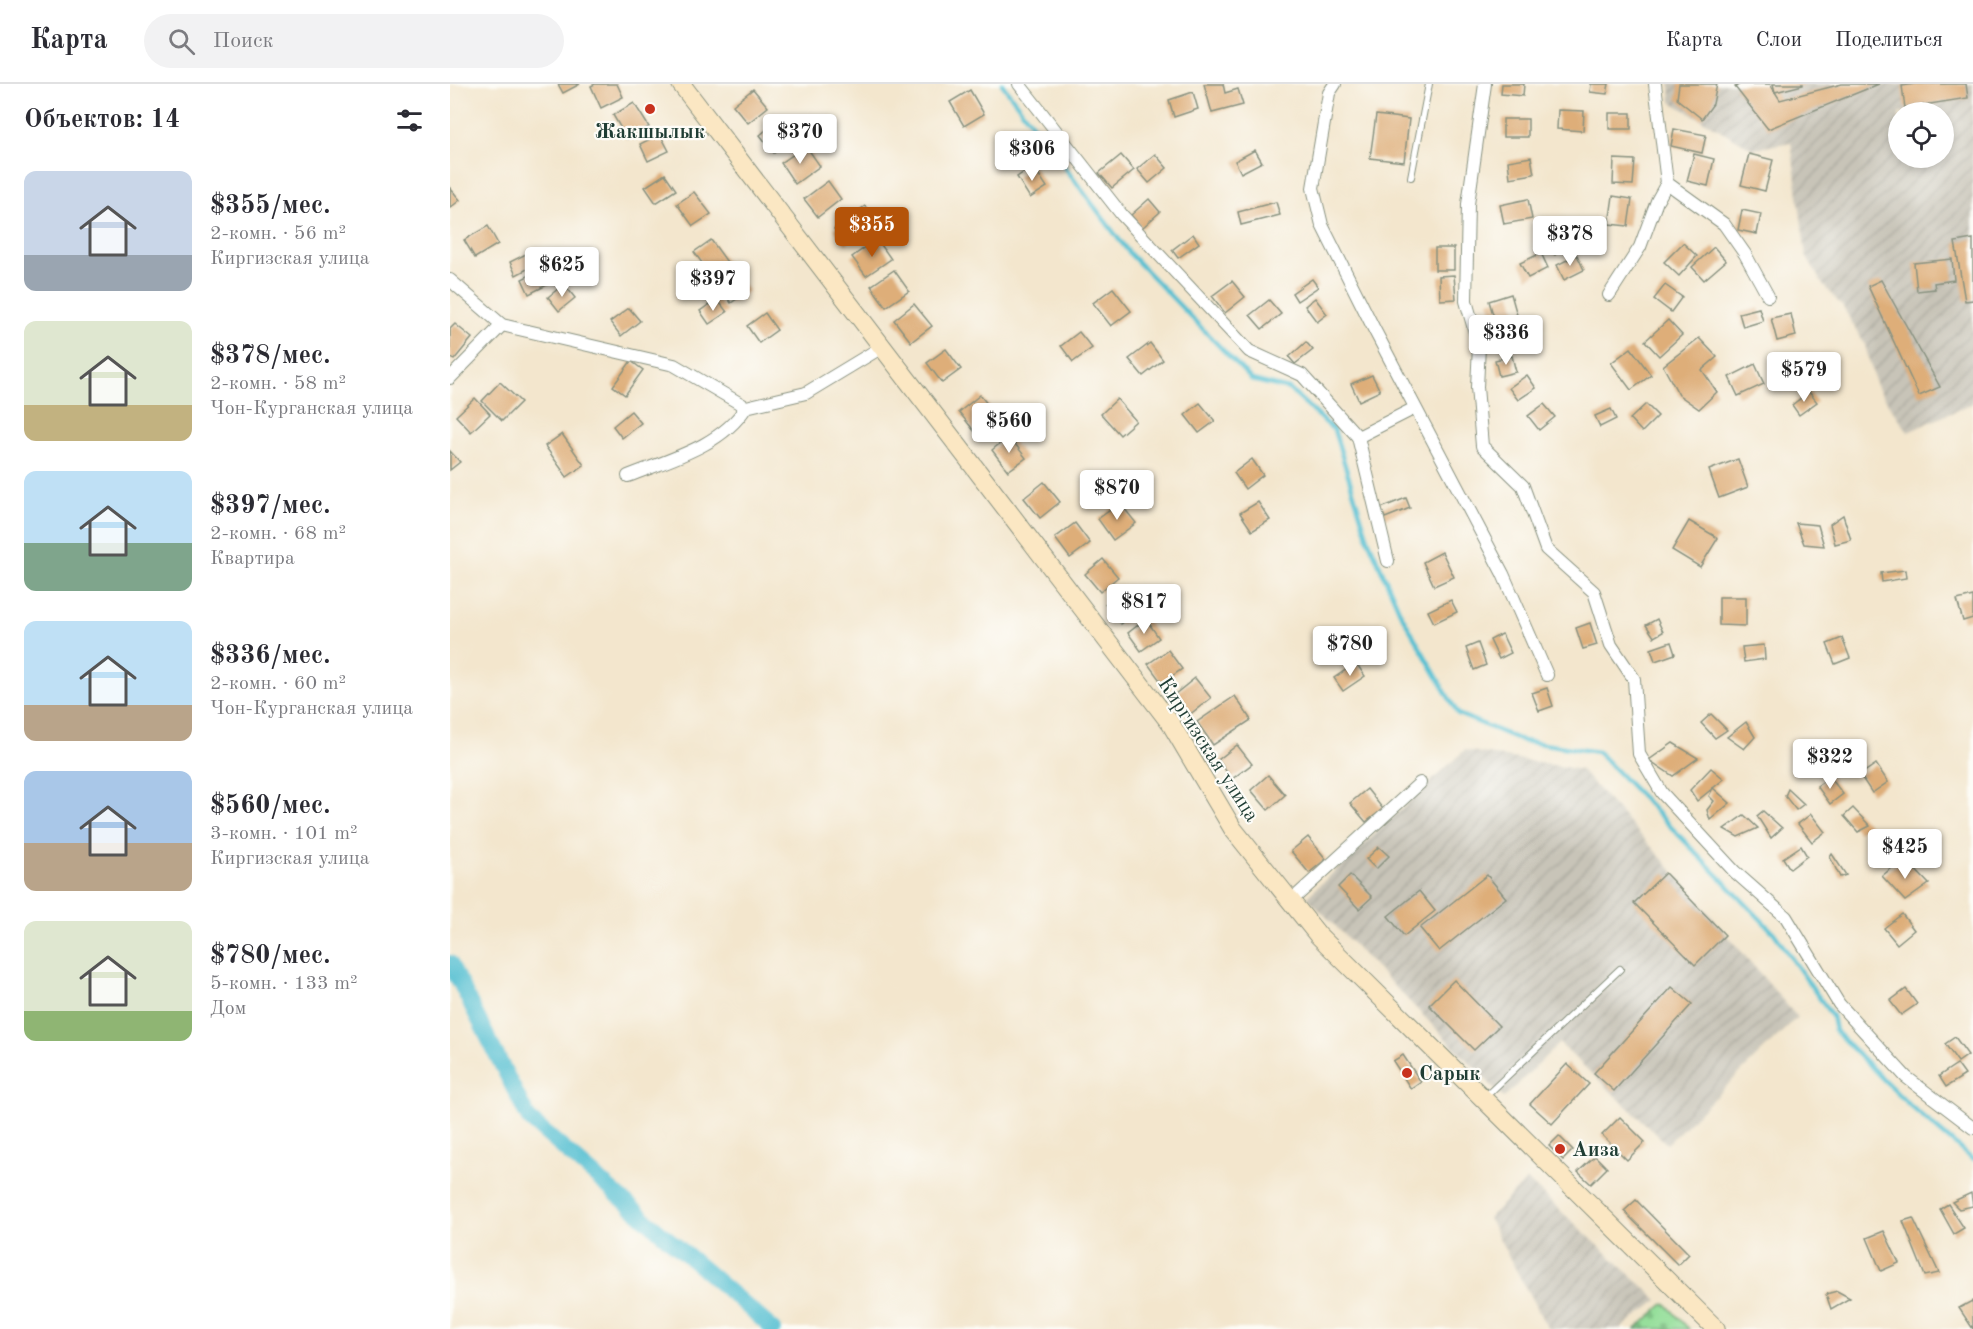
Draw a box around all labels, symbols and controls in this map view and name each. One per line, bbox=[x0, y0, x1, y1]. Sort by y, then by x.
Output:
search box bbox=[144, 14, 564, 68]
icon: search bbox=[165, 25, 198, 58]
text: Карта bbox=[30, 27, 108, 55]
text: Поиск bbox=[213, 30, 274, 52]
text: Карта bbox=[1666, 30, 1723, 51]
text: Слои bbox=[1756, 30, 1802, 51]
text: Поделиться bbox=[1835, 30, 1943, 51]
marker: Жакшылык bbox=[643, 102, 657, 116]
map controls bbox=[1888, 102, 1954, 168]
button: locate bbox=[1888, 102, 1954, 168]
icon: filters bbox=[393, 104, 426, 137]
text: Объектов: 14 bbox=[24, 107, 180, 133]
pin: $370 bbox=[764, 114, 836, 165]
place label: Жакшылык bbox=[595, 122, 705, 143]
text: $370 bbox=[777, 123, 823, 143]
pin: $306 bbox=[996, 131, 1068, 182]
text: $306 bbox=[1009, 140, 1055, 160]
text: $355/мес. bbox=[210, 193, 330, 219]
icon: home bbox=[72, 195, 144, 267]
pin: $355 bbox=[836, 207, 908, 258]
text: $355 bbox=[849, 216, 895, 236]
pin: $378 bbox=[1534, 216, 1606, 267]
text: 2-комн. · 56 m² bbox=[210, 224, 346, 244]
text: $378 bbox=[1547, 225, 1593, 245]
pin: $625 bbox=[526, 247, 598, 298]
text: Киргизская улица bbox=[210, 249, 370, 269]
text: $625 bbox=[539, 256, 585, 276]
pin: $397 bbox=[677, 261, 749, 312]
text: $397 bbox=[690, 270, 736, 290]
pin: $336 bbox=[1470, 315, 1542, 366]
text: $336 bbox=[1483, 324, 1529, 344]
text: $378/мес. bbox=[210, 343, 330, 369]
icon: home bbox=[72, 345, 144, 417]
pin: $579 bbox=[1768, 352, 1840, 403]
text: $579 bbox=[1781, 361, 1827, 381]
text: 2-комн. · 58 m² bbox=[210, 374, 346, 394]
text: Чон-Курганская улица bbox=[210, 399, 413, 419]
pin: $560 bbox=[973, 403, 1045, 454]
text: $560 bbox=[986, 412, 1032, 432]
pin: $870 bbox=[1081, 470, 1153, 521]
text: $870 bbox=[1094, 479, 1140, 499]
text: $397/мес. bbox=[210, 493, 330, 519]
icon: home bbox=[72, 495, 144, 567]
text: 2-комн. · 68 m² bbox=[210, 524, 346, 544]
text: Квартира bbox=[210, 549, 295, 569]
pin: $817 bbox=[1108, 584, 1180, 635]
text: $817 bbox=[1121, 593, 1167, 613]
pin: $780 bbox=[1314, 626, 1386, 677]
text: $780 bbox=[1327, 635, 1373, 655]
text: $336/мес. bbox=[210, 643, 330, 669]
icon: home bbox=[72, 645, 144, 717]
text: 2-комн. · 60 m² bbox=[210, 674, 346, 694]
street label: Киргизская улица bbox=[1153, 674, 1262, 826]
text: Чон-Курганская улица bbox=[210, 699, 413, 719]
pin: $322 bbox=[1794, 739, 1866, 790]
text: $322 bbox=[1807, 748, 1853, 768]
text: $560/мес. bbox=[210, 793, 330, 819]
icon: home bbox=[72, 795, 144, 867]
text: 3-комн. · 101 m² bbox=[210, 824, 358, 844]
pin: $425 bbox=[1869, 829, 1941, 880]
text: $425 bbox=[1882, 838, 1928, 858]
text: Киргизская улица bbox=[210, 849, 370, 869]
text: $780/мес. bbox=[210, 943, 330, 969]
icon: home bbox=[72, 945, 144, 1017]
text: 5-комн. · 133 m² bbox=[210, 974, 358, 994]
text: Дом bbox=[210, 999, 246, 1019]
place label: Сарык bbox=[1419, 1064, 1480, 1085]
marker: Сарык bbox=[1400, 1066, 1414, 1080]
place label: Аиза bbox=[1572, 1140, 1620, 1161]
marker: Аиза bbox=[1553, 1142, 1567, 1156]

